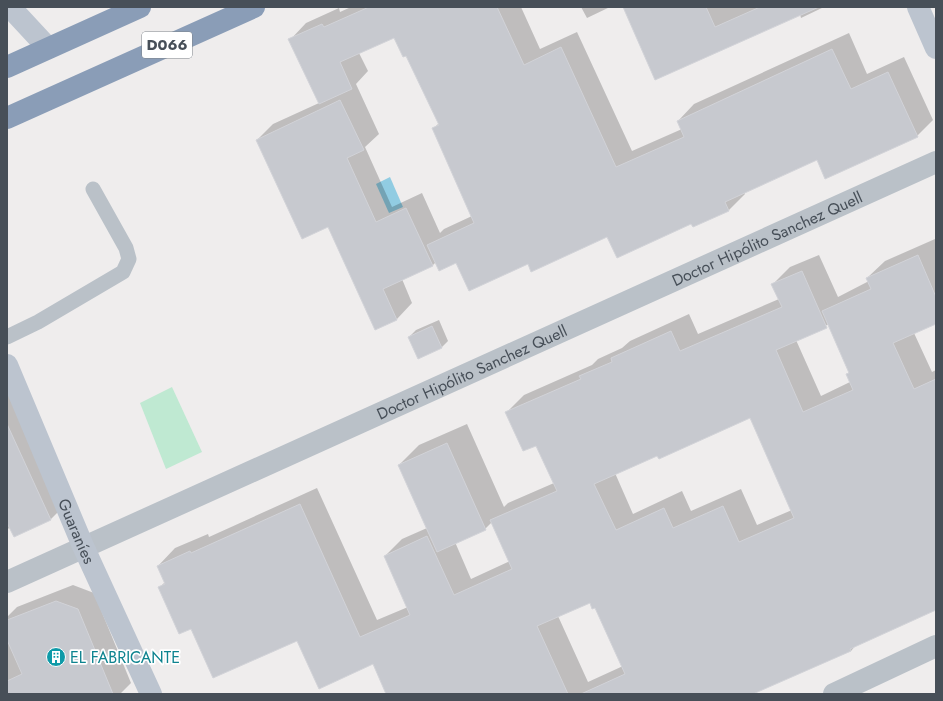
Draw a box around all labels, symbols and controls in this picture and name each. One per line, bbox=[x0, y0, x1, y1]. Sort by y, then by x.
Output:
road number: D066 bbox=[142, 32, 192, 58]
street label: Doctor Hipólito Sanchez Quell bbox=[668, 186, 866, 292]
street label: Doctor Hipólito Sanchez Quell bbox=[373, 319, 571, 425]
street label: Guaraníes bbox=[52, 495, 101, 568]
building icon: EL FABRICANTE bbox=[45, 646, 67, 668]
place label: EL FABRICANTE bbox=[70, 646, 180, 669]

